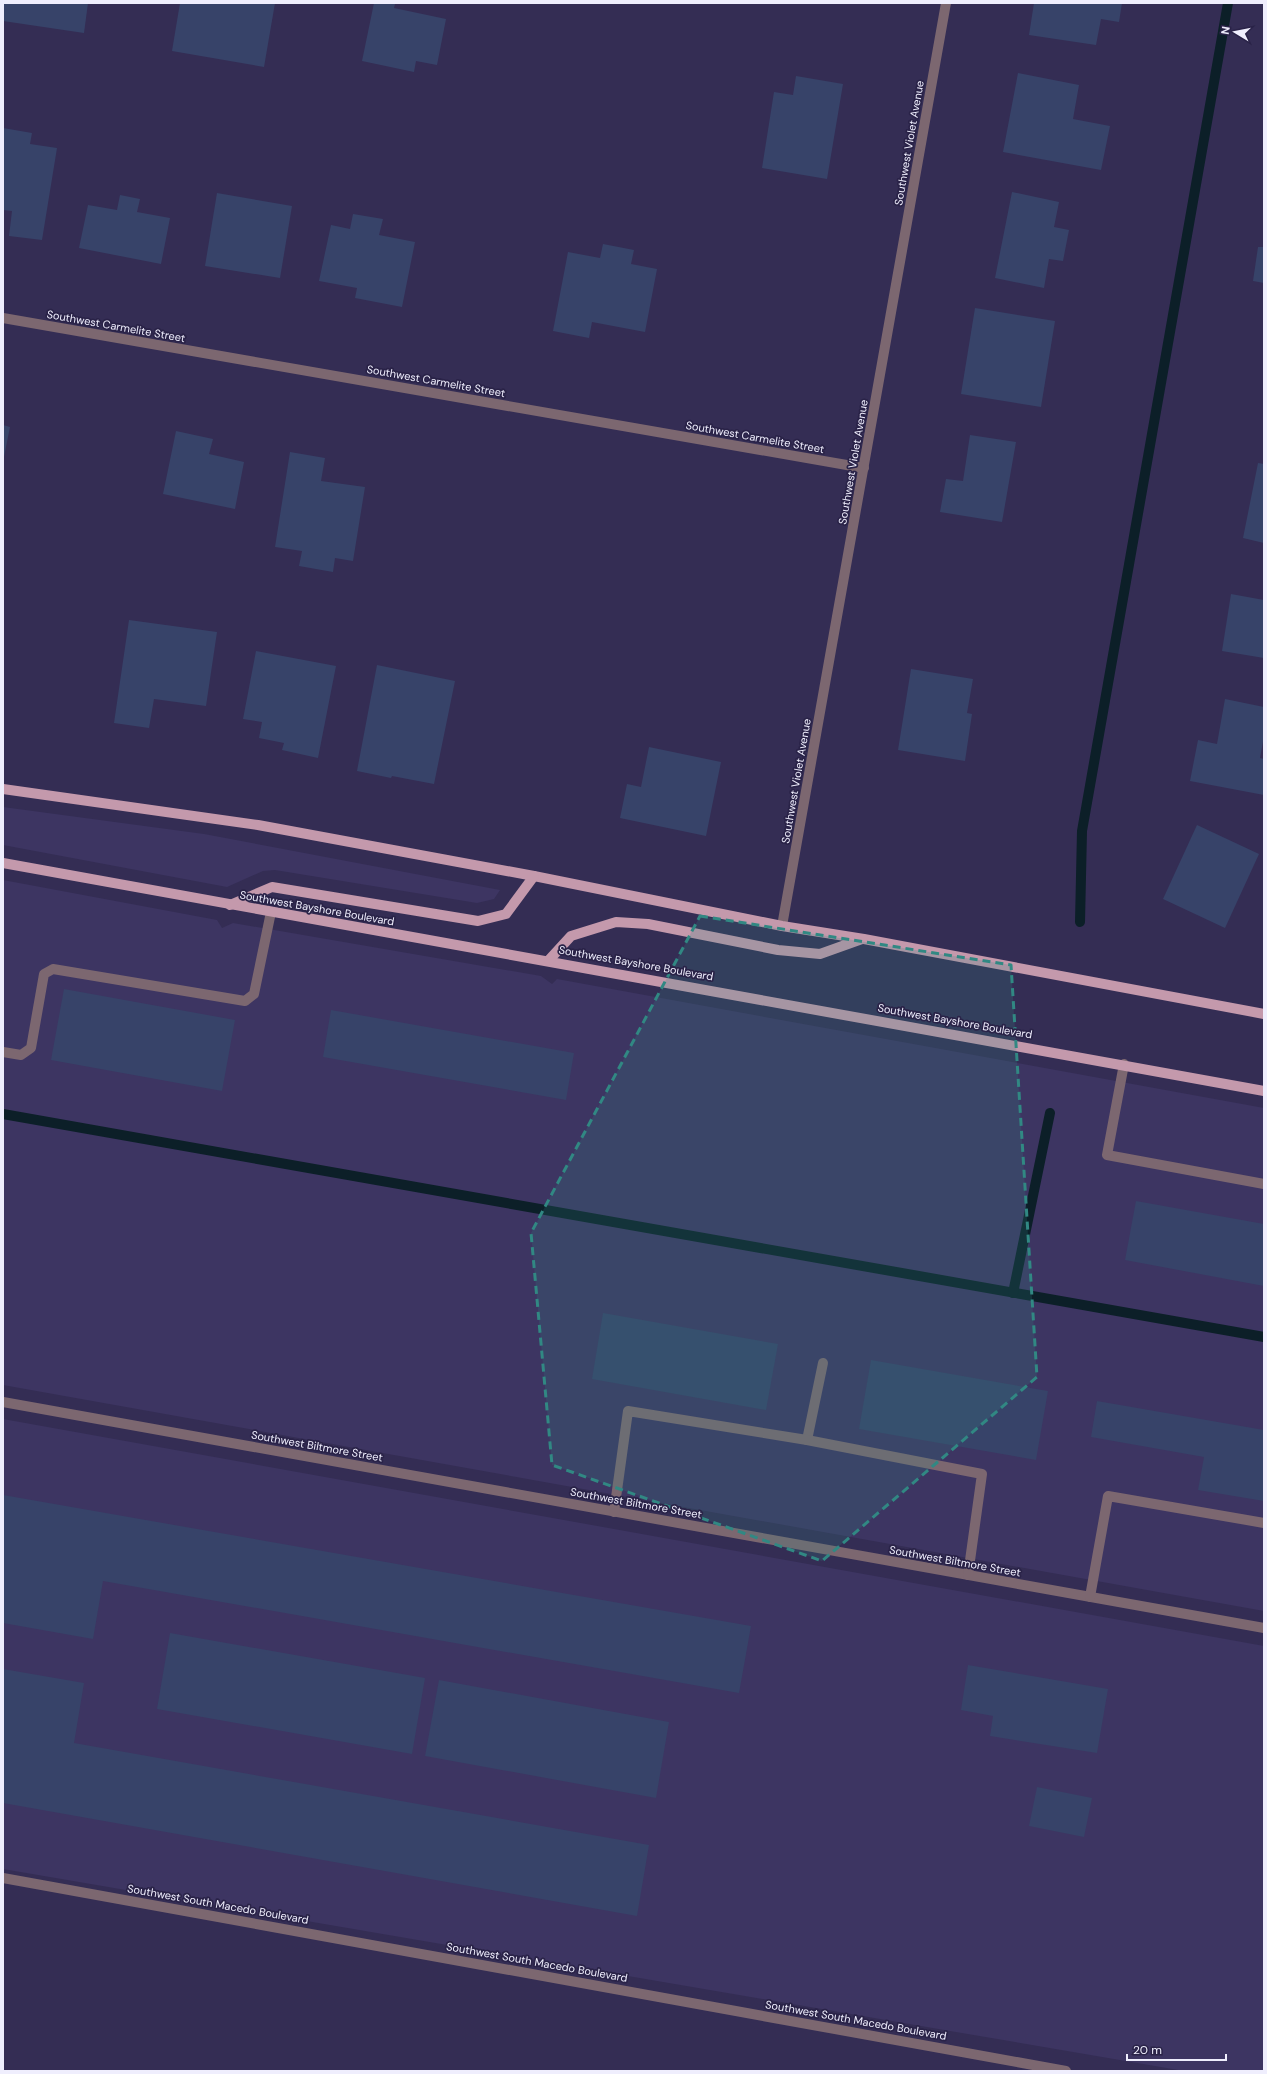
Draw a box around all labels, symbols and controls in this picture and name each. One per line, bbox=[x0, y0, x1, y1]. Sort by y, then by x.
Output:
north arrow bbox=[1215, 12, 1255, 52]
text: N bbox=[1218, 25, 1233, 35]
street label: Southwest Violet Avenue bbox=[891, 80, 927, 206]
street label: Southwest Carmelite Street bbox=[46, 307, 186, 345]
street label: Southwest Carmelite Street bbox=[366, 362, 506, 400]
street label: Southwest Violet Avenue bbox=[835, 399, 871, 525]
street label: Southwest Carmelite Street bbox=[685, 418, 825, 456]
street label: Southwest Violet Avenue bbox=[778, 718, 814, 844]
street label: Southwest Bayshore Boulevard bbox=[239, 888, 395, 929]
street label: Southwest Bayshore Boulevard bbox=[558, 943, 714, 984]
street label: Southwest Bayshore Boulevard bbox=[877, 1001, 1033, 1042]
street label: Southwest Biltmore Street bbox=[250, 1428, 384, 1464]
street label: Southwest Biltmore Street bbox=[569, 1485, 703, 1521]
street label: Southwest Biltmore Street bbox=[888, 1543, 1022, 1579]
street label: Southwest South Macedo Boulevard bbox=[126, 1881, 310, 1927]
street label: Southwest South Macedo Boulevard bbox=[445, 1939, 629, 1985]
street label: Southwest South Macedo Boulevard bbox=[764, 1997, 948, 2043]
scale bar bbox=[1127, 2036, 1226, 2062]
text: 20 m bbox=[1133, 2042, 1162, 2058]

